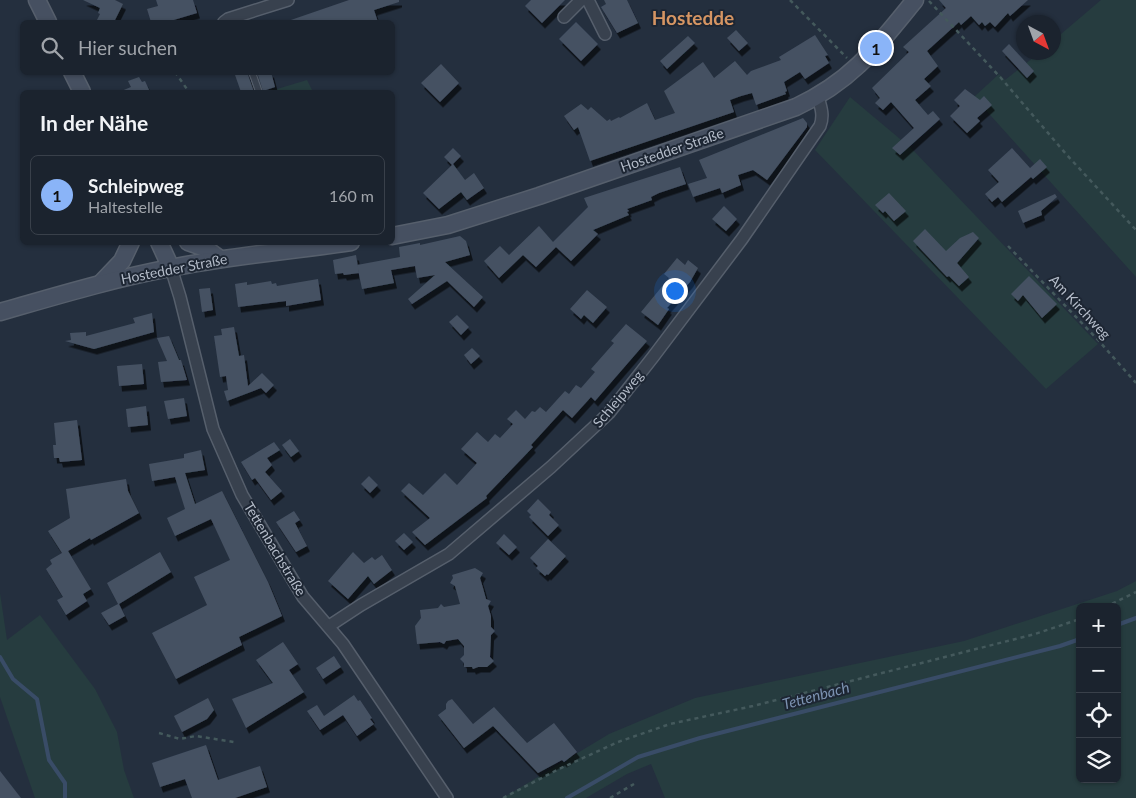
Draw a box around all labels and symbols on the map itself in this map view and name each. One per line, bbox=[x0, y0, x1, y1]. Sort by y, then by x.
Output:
district label: Hostedde bbox=[652, 6, 734, 29]
north arrow bbox=[1016, 15, 1061, 60]
pin: 1 bbox=[860, 29, 892, 67]
street label: Hostedder Straße bbox=[618, 124, 726, 175]
street label: Hostedder Straße bbox=[119, 250, 229, 287]
street label: Am Kirchweg bbox=[1046, 271, 1115, 342]
your location bbox=[662, 278, 688, 304]
street label: Schleipweg bbox=[589, 367, 646, 431]
street label: Tettenbachstraße bbox=[241, 499, 310, 599]
water label: Tettenbach bbox=[780, 677, 851, 713]

